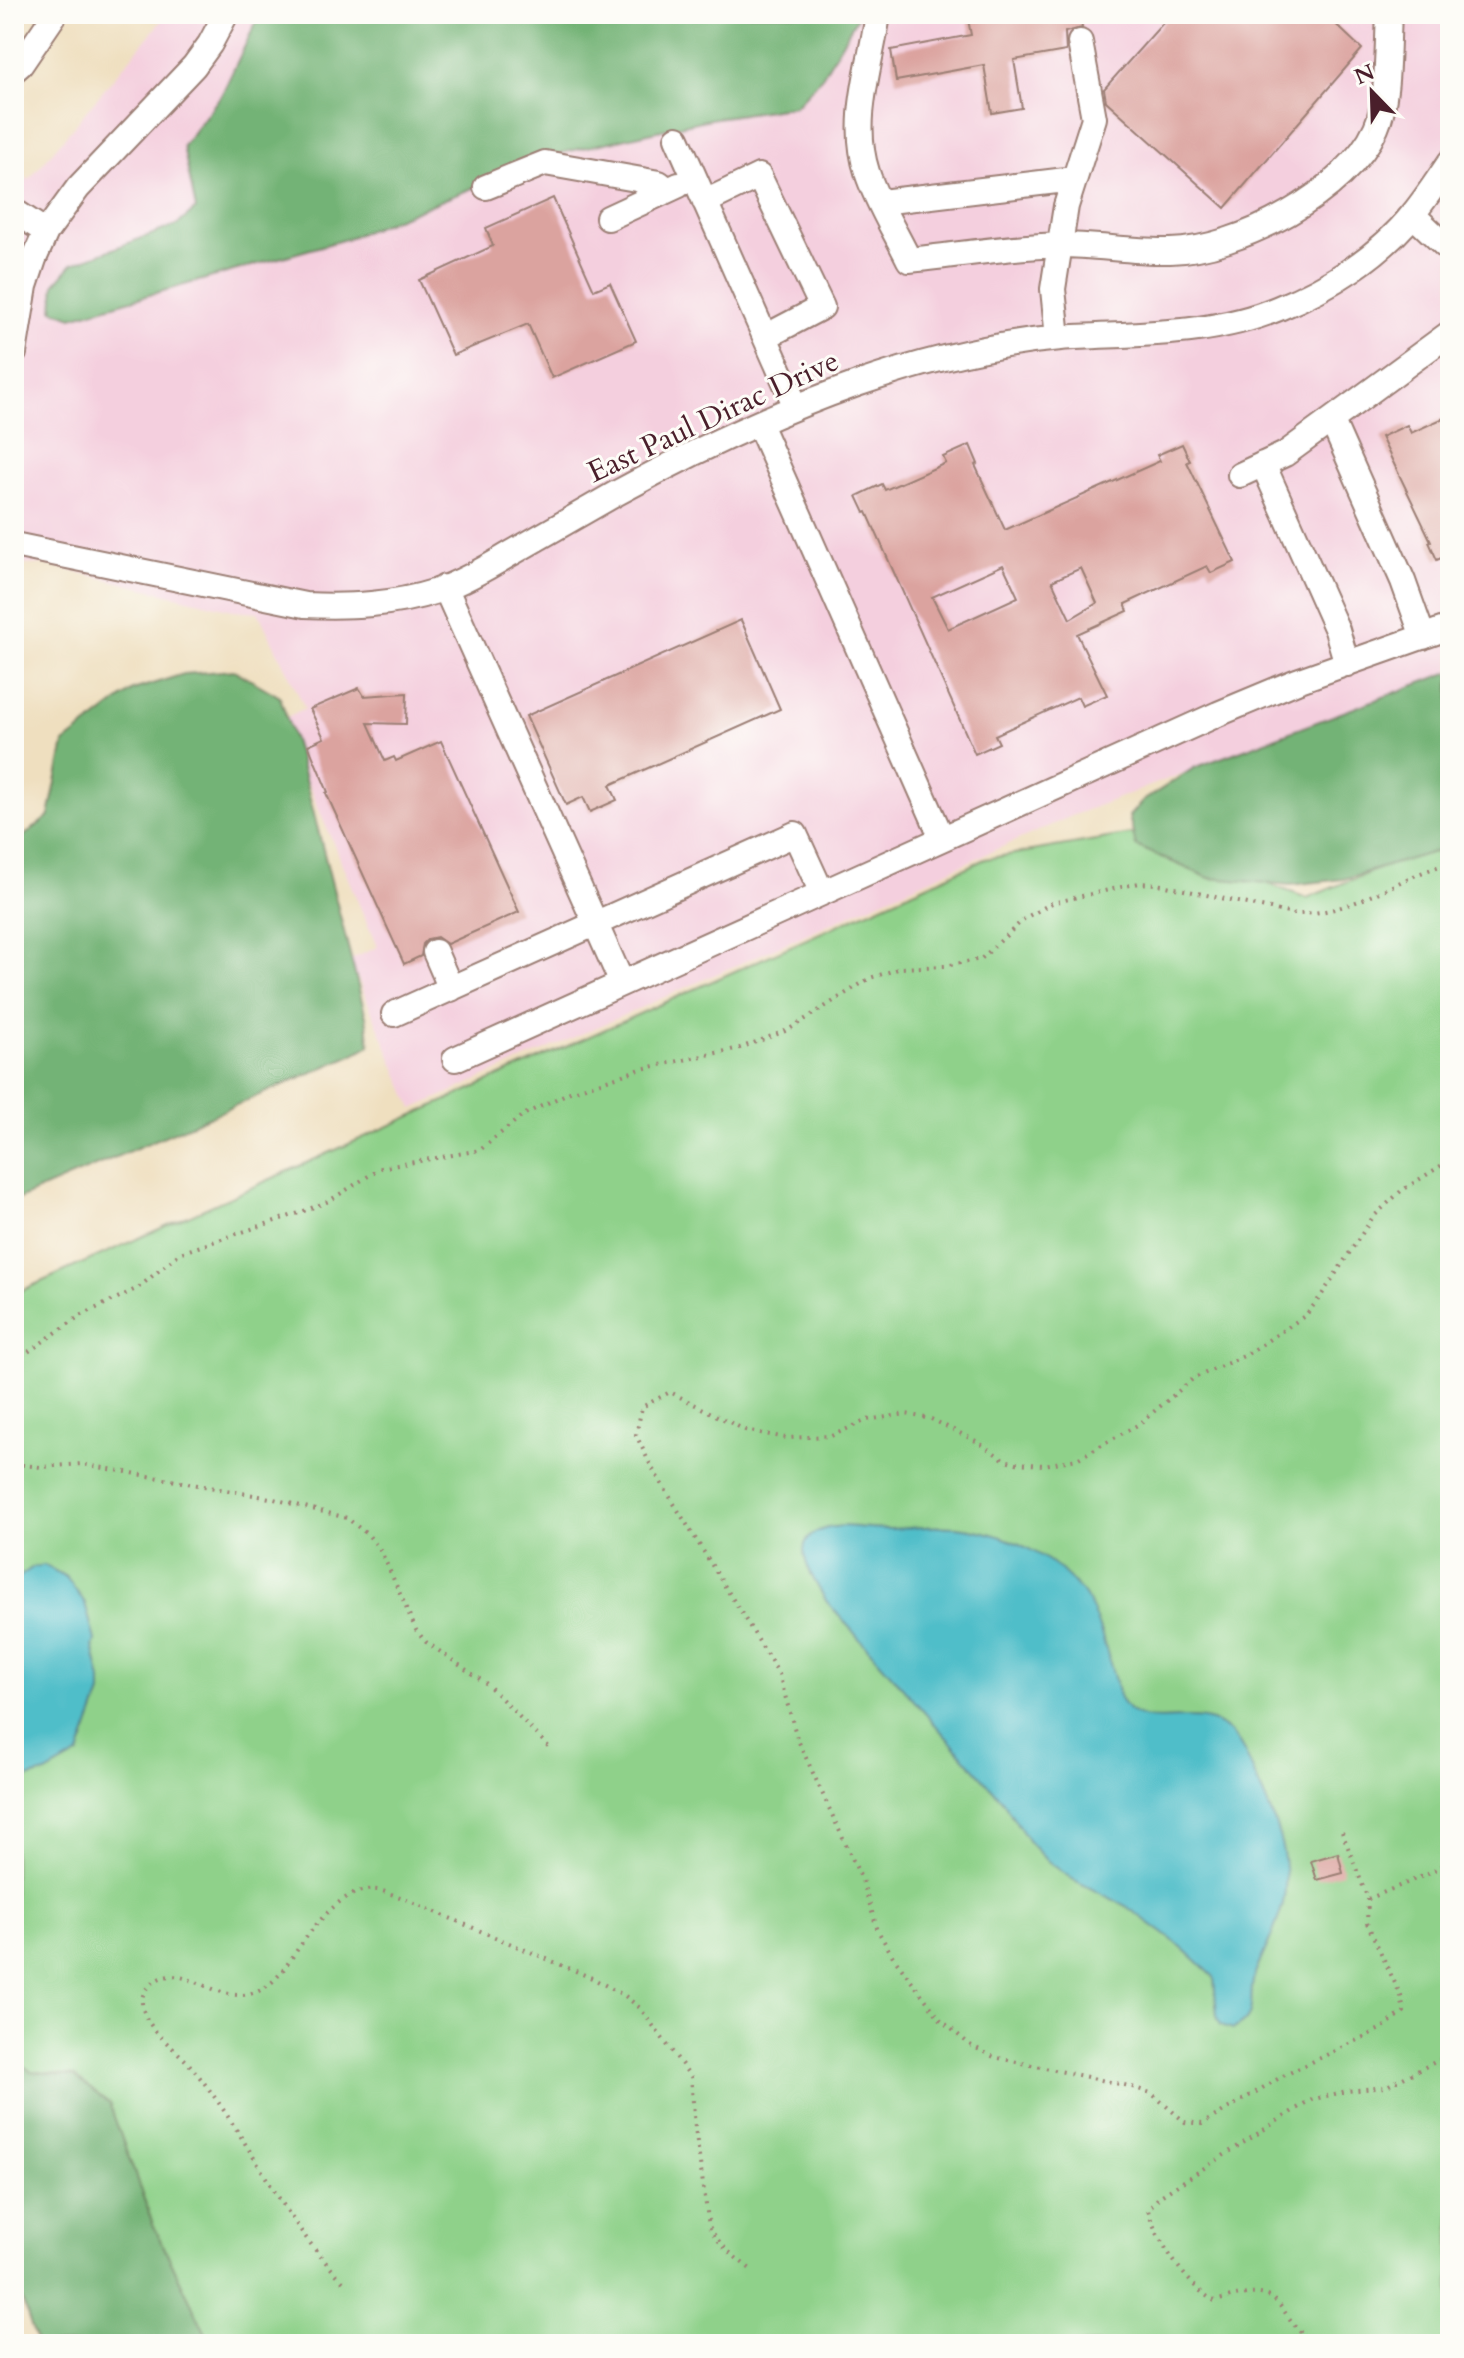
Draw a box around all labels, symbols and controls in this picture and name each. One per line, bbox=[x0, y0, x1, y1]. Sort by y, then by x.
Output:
north arrow bbox=[1332, 52, 1412, 132]
text: N bbox=[1350, 57, 1379, 92]
street label: East Paul Dirac Drive bbox=[581, 340, 846, 493]

